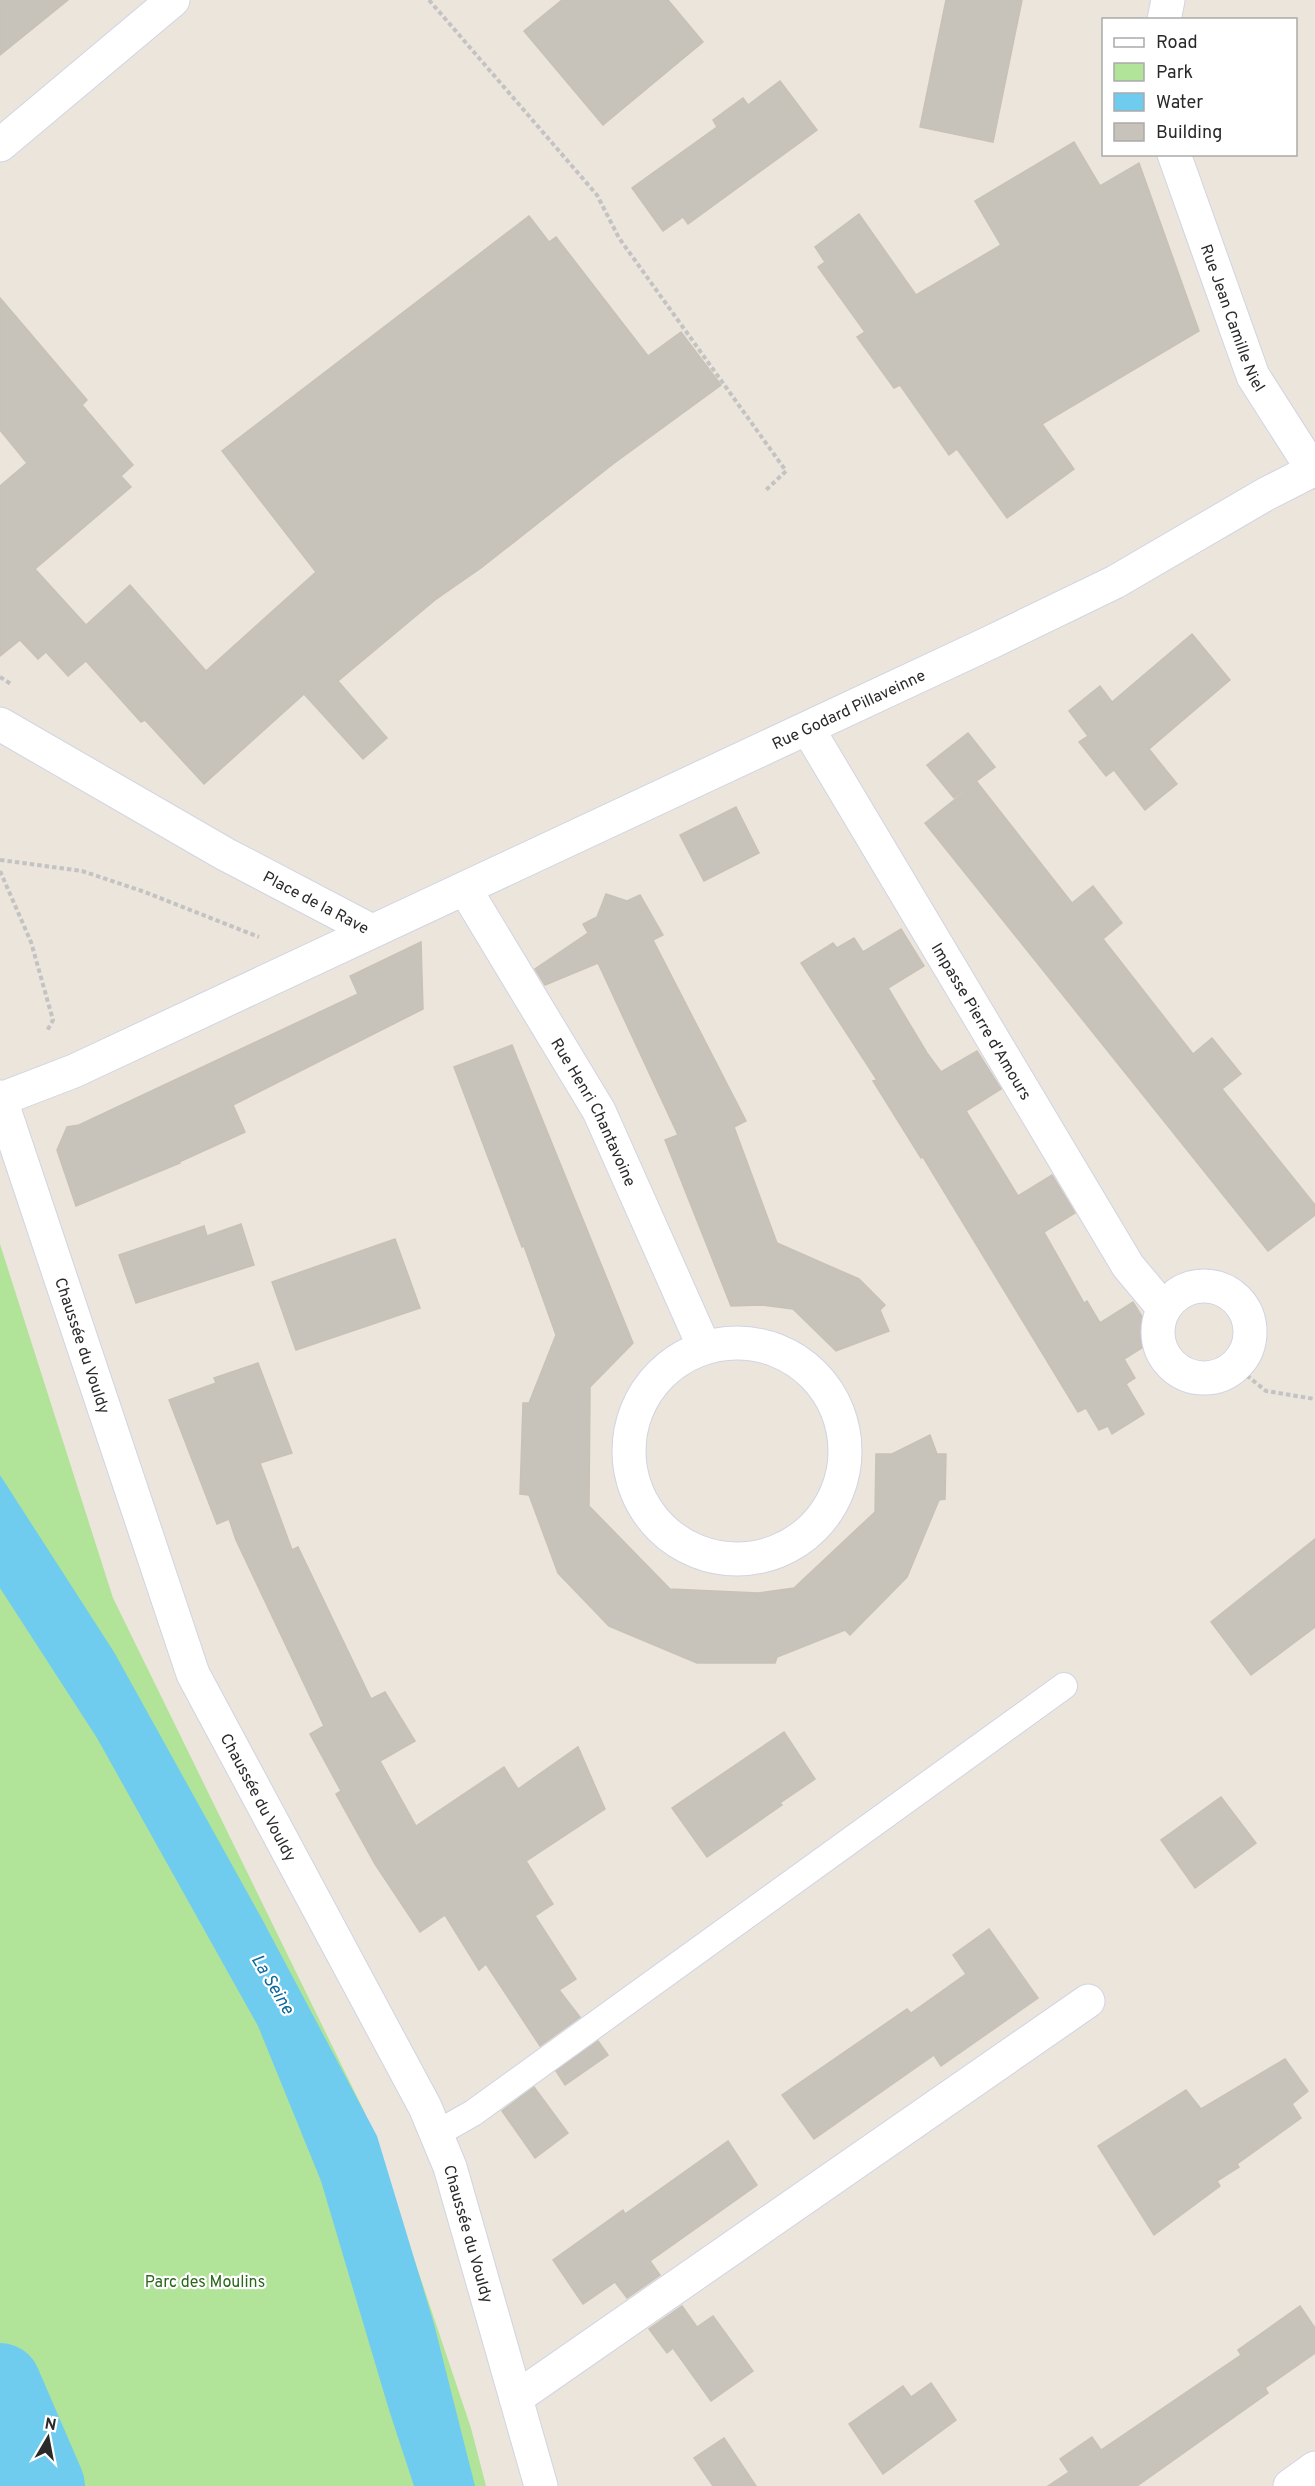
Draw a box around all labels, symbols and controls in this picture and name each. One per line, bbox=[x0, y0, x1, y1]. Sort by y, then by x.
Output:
legend bbox=[1102, 18, 1297, 156]
text: Road bbox=[1156, 32, 1198, 55]
text: Park bbox=[1156, 62, 1193, 85]
text: Water bbox=[1156, 92, 1203, 115]
text: Building bbox=[1156, 122, 1222, 145]
street label: Rue Jean Camille Niel bbox=[1195, 242, 1269, 396]
street label: Rue Godard Pillaveinne bbox=[769, 666, 929, 755]
street label: Place de la Rave bbox=[259, 868, 372, 940]
street label: Impasse Pierre d'Amours bbox=[926, 940, 1035, 1104]
street label: Rue Henri Chantavoine bbox=[545, 1035, 639, 1190]
street label: Chaussée du Vouldy bbox=[49, 1275, 113, 1417]
street label: Chaussée du Vouldy bbox=[215, 1730, 300, 1865]
water label: La Seine bbox=[245, 1951, 299, 2020]
street label: Chaussée du Vouldy bbox=[438, 2163, 496, 2305]
park label: Parc des Moulins bbox=[145, 2273, 265, 2293]
north arrow bbox=[18, 2408, 78, 2468]
text: N bbox=[43, 2414, 58, 2436]

